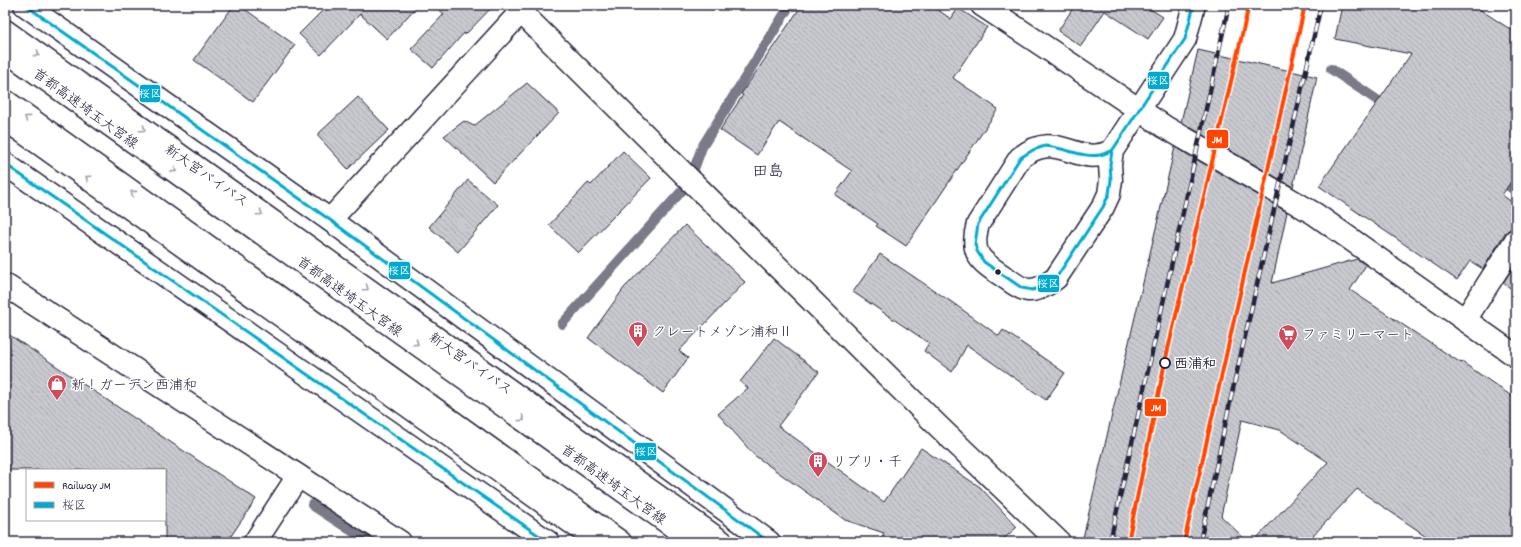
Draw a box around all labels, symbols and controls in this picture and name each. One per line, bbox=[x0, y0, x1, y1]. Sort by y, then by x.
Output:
one-way arrow bbox=[32, 49, 39, 56]
street label: 首都高速埼玉大宮線 bbox=[28, 64, 142, 155]
line badge: 桜区 bbox=[1147, 71, 1170, 90]
text: 桜区 bbox=[1147, 74, 1169, 90]
line badge: 桜区 bbox=[139, 84, 161, 103]
text: 桜区 bbox=[139, 87, 161, 103]
one-way arrow bbox=[25, 115, 32, 122]
one-way arrow bbox=[138, 124, 145, 131]
line badge: JM bbox=[1206, 129, 1229, 149]
text: JM bbox=[1212, 133, 1223, 149]
street label: 新大宮バイパス bbox=[160, 140, 252, 213]
district label: 田島 bbox=[752, 161, 784, 184]
one-way arrow bbox=[169, 165, 176, 172]
one-way arrow bbox=[85, 175, 92, 183]
one-way arrow bbox=[130, 190, 137, 198]
one-way arrow bbox=[256, 208, 263, 216]
street label: 首都高速埼玉大宮線 bbox=[292, 252, 406, 343]
line badge: 桜区 bbox=[388, 261, 411, 280]
text: 桜区 bbox=[388, 264, 410, 280]
unlabelled marker bbox=[993, 267, 1003, 277]
line badge: 桜区 bbox=[1037, 274, 1060, 293]
text: 桜区 bbox=[1037, 277, 1059, 293]
one-way arrow bbox=[361, 283, 368, 290]
building icon: クレートメゾン浦和Ⅱ bbox=[627, 320, 649, 348]
place label: クレートメゾン浦和Ⅱ bbox=[652, 323, 793, 343]
supermarket icon: ファミリーマート bbox=[1277, 323, 1299, 351]
place label: ファミリーマート bbox=[1302, 326, 1414, 346]
street label: 新大宮バイパス bbox=[424, 328, 516, 401]
one-way arrow bbox=[412, 338, 419, 346]
place label: 西浦和 bbox=[1174, 355, 1216, 375]
marker: 西浦和 bbox=[1159, 357, 1171, 369]
shop icon: 新！ガーデン西浦和 bbox=[46, 373, 68, 401]
place label: 新！ガーデン西浦和 bbox=[71, 376, 197, 396]
line badge: JM bbox=[1144, 398, 1167, 417]
text: JM bbox=[1151, 401, 1162, 417]
one-way arrow bbox=[518, 414, 525, 421]
street label: 首都高速埼玉大宮線 bbox=[556, 440, 670, 531]
line badge: 桜区 bbox=[634, 442, 657, 461]
text: 桜区 bbox=[635, 445, 657, 461]
building icon: リブリ・千 bbox=[807, 450, 829, 478]
place label: リブリ・千 bbox=[832, 453, 902, 473]
legend bbox=[26, 469, 166, 521]
text: Railway JM bbox=[62, 478, 111, 495]
text: 桜区 bbox=[62, 498, 86, 515]

